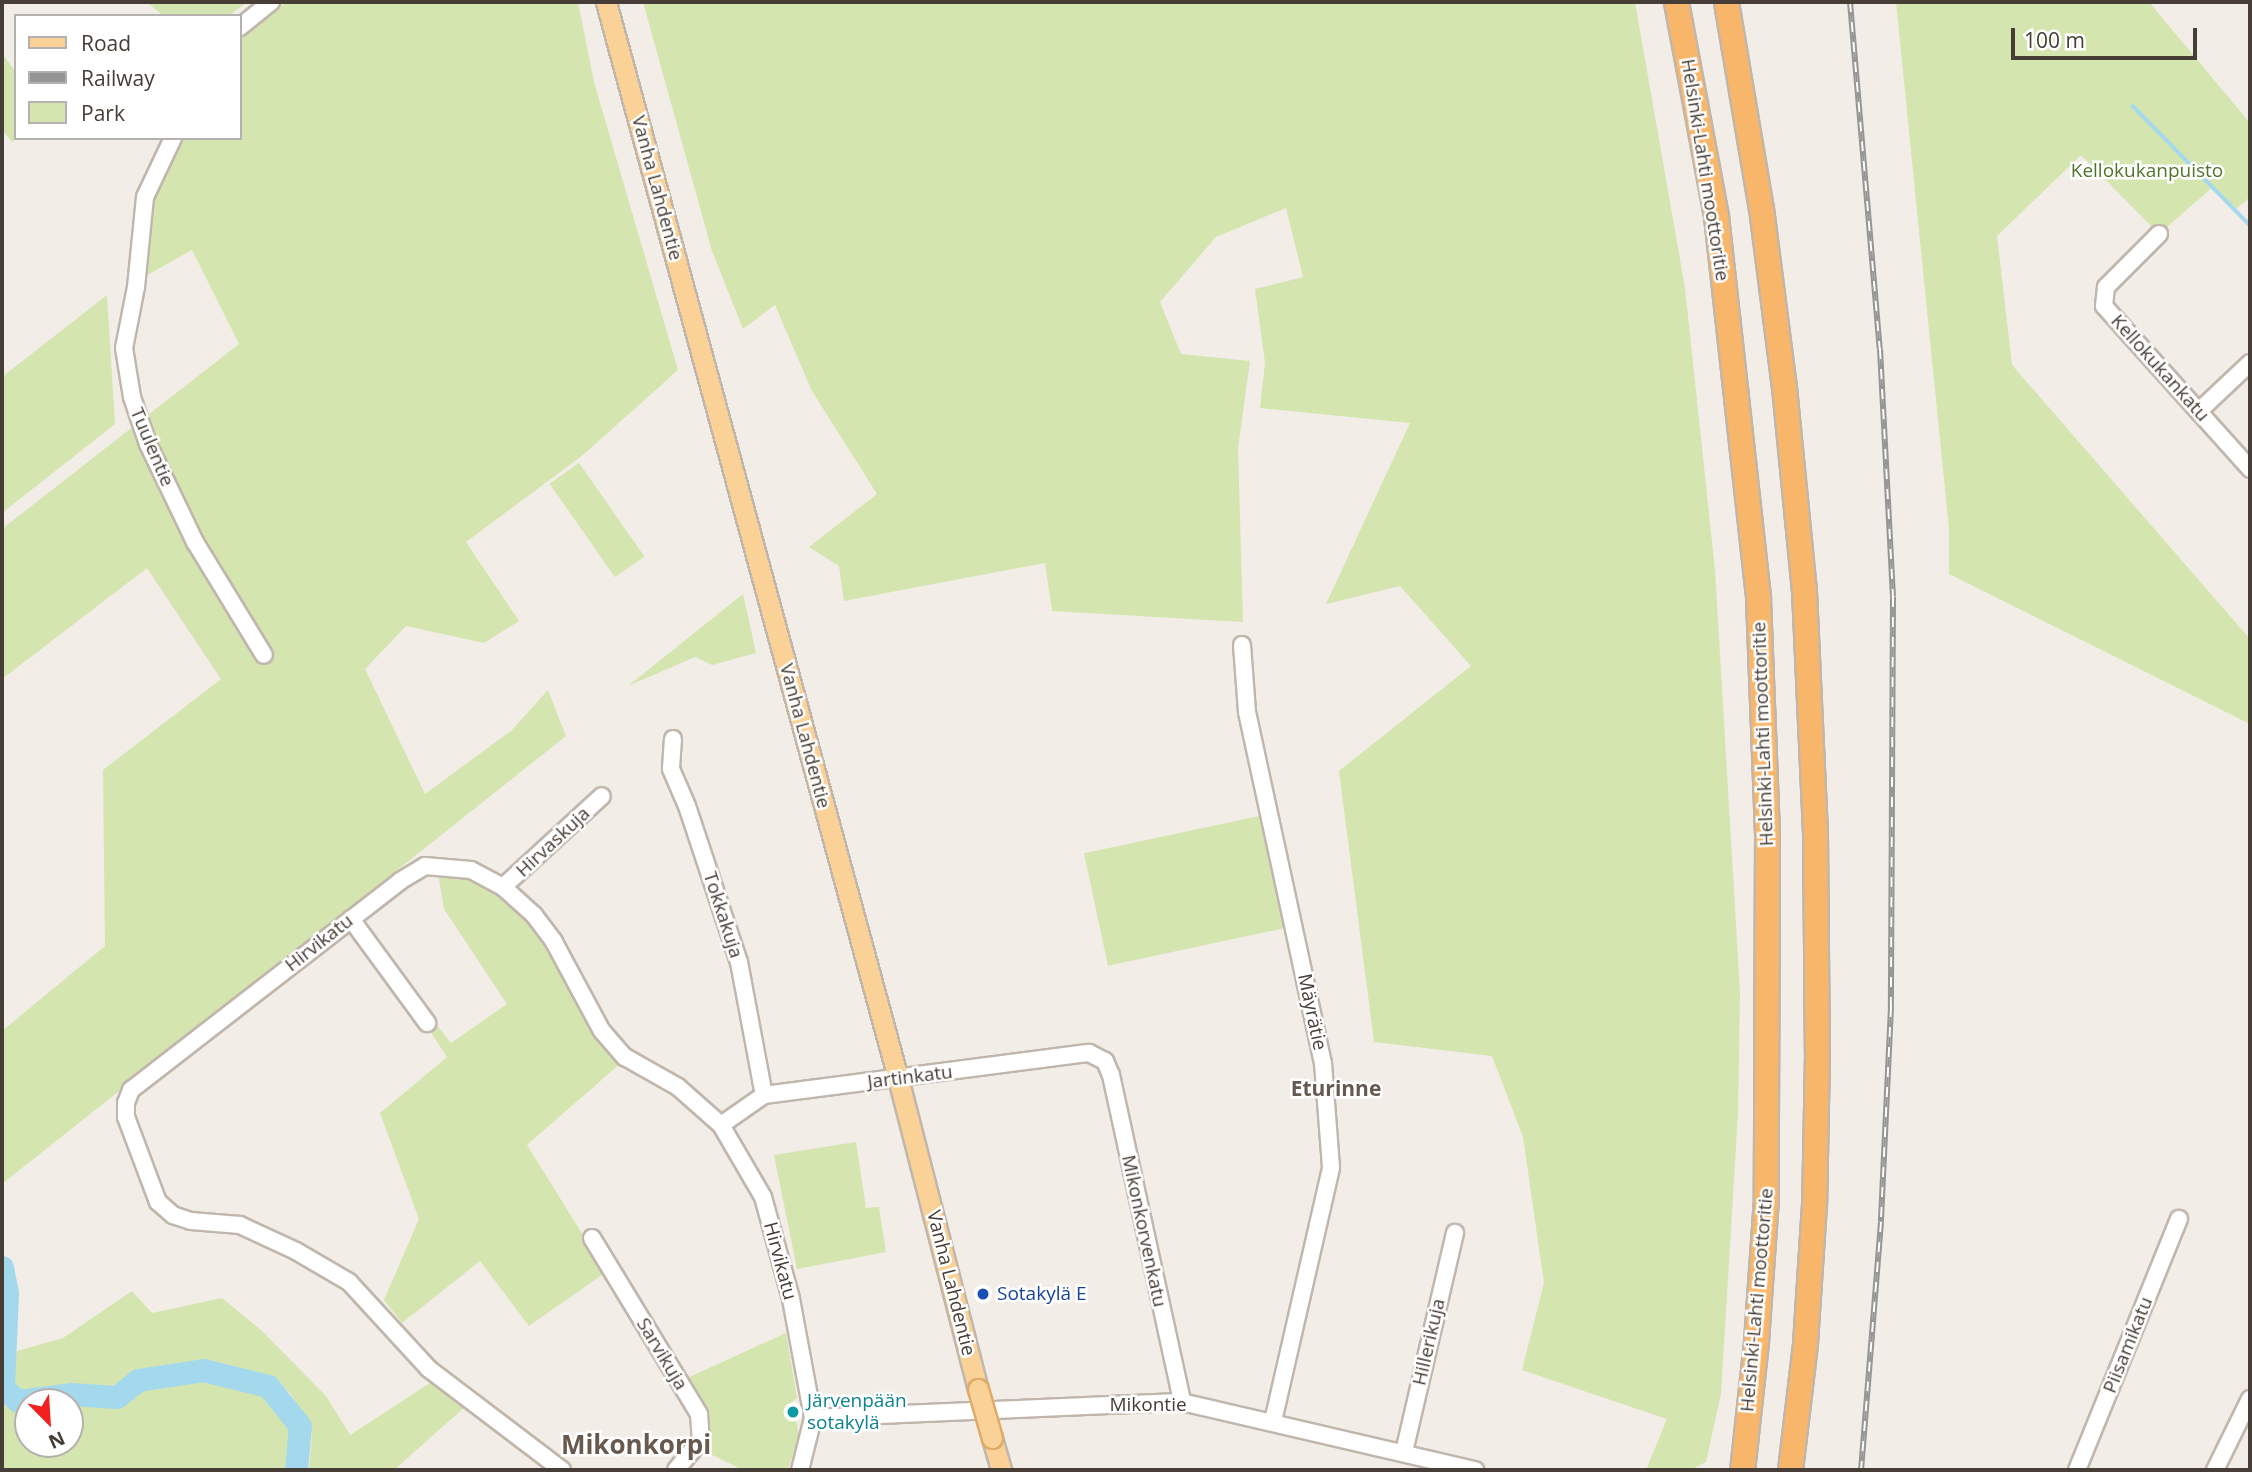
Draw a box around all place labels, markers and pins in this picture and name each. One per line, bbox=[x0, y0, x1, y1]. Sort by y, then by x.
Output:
place label: Sotakylä E bbox=[997, 1283, 1087, 1305]
marker: Sotakylä E bbox=[975, 1286, 991, 1302]
place label: Järvenpään sotakylä bbox=[807, 1390, 907, 1434]
marker: Järvenpään sotakylä bbox=[785, 1404, 801, 1420]

